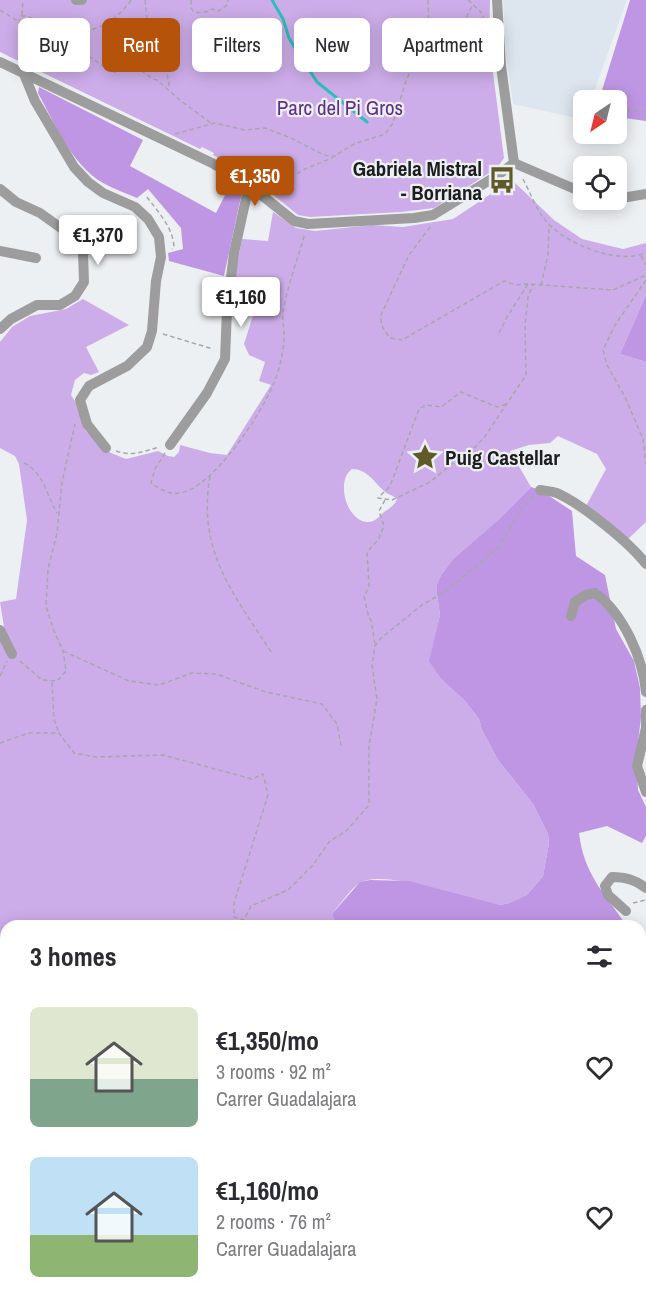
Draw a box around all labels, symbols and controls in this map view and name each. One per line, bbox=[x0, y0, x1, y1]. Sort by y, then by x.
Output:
chip: Buy bbox=[18, 18, 90, 72]
chip: Rent bbox=[102, 18, 180, 72]
chip: Filters bbox=[192, 18, 282, 72]
chip: New bbox=[294, 18, 370, 72]
chip: Apartment bbox=[382, 18, 504, 72]
north arrow bbox=[573, 90, 627, 144]
map controls bbox=[573, 90, 627, 210]
park label: Parc del Pi Gros bbox=[277, 93, 403, 122]
place label: Gabriela Mistral - Borriana bbox=[353, 154, 482, 207]
pin: €1,350 bbox=[206, 156, 304, 207]
button: locate bbox=[573, 156, 627, 210]
text: €1,350 bbox=[230, 162, 280, 189]
bus stop icon: Gabriela Mistral - Borriana bbox=[487, 165, 517, 195]
pin: €1,370 bbox=[49, 215, 147, 266]
text: €1,370 bbox=[73, 221, 123, 248]
pin: €1,160 bbox=[192, 277, 290, 328]
text: €1,160 bbox=[216, 283, 266, 310]
place icon: Puig Castellar bbox=[410, 442, 440, 472]
place label: Puig Castellar bbox=[445, 443, 560, 472]
text: 3 homes bbox=[30, 939, 117, 974]
icon: filters bbox=[583, 940, 616, 973]
text: €1,350/mo bbox=[216, 1023, 319, 1058]
icon: home bbox=[78, 1031, 150, 1103]
icon: heart bbox=[583, 1051, 616, 1084]
text: 3 rooms · 92 m² bbox=[216, 1058, 331, 1085]
text: Carrer Guadalajara bbox=[216, 1085, 356, 1112]
text: €1,160/mo bbox=[216, 1173, 319, 1208]
icon: home bbox=[78, 1181, 150, 1253]
icon: heart bbox=[583, 1201, 616, 1234]
text: 2 rooms · 76 m² bbox=[216, 1208, 331, 1235]
text: Carrer Guadalajara bbox=[216, 1235, 356, 1262]

